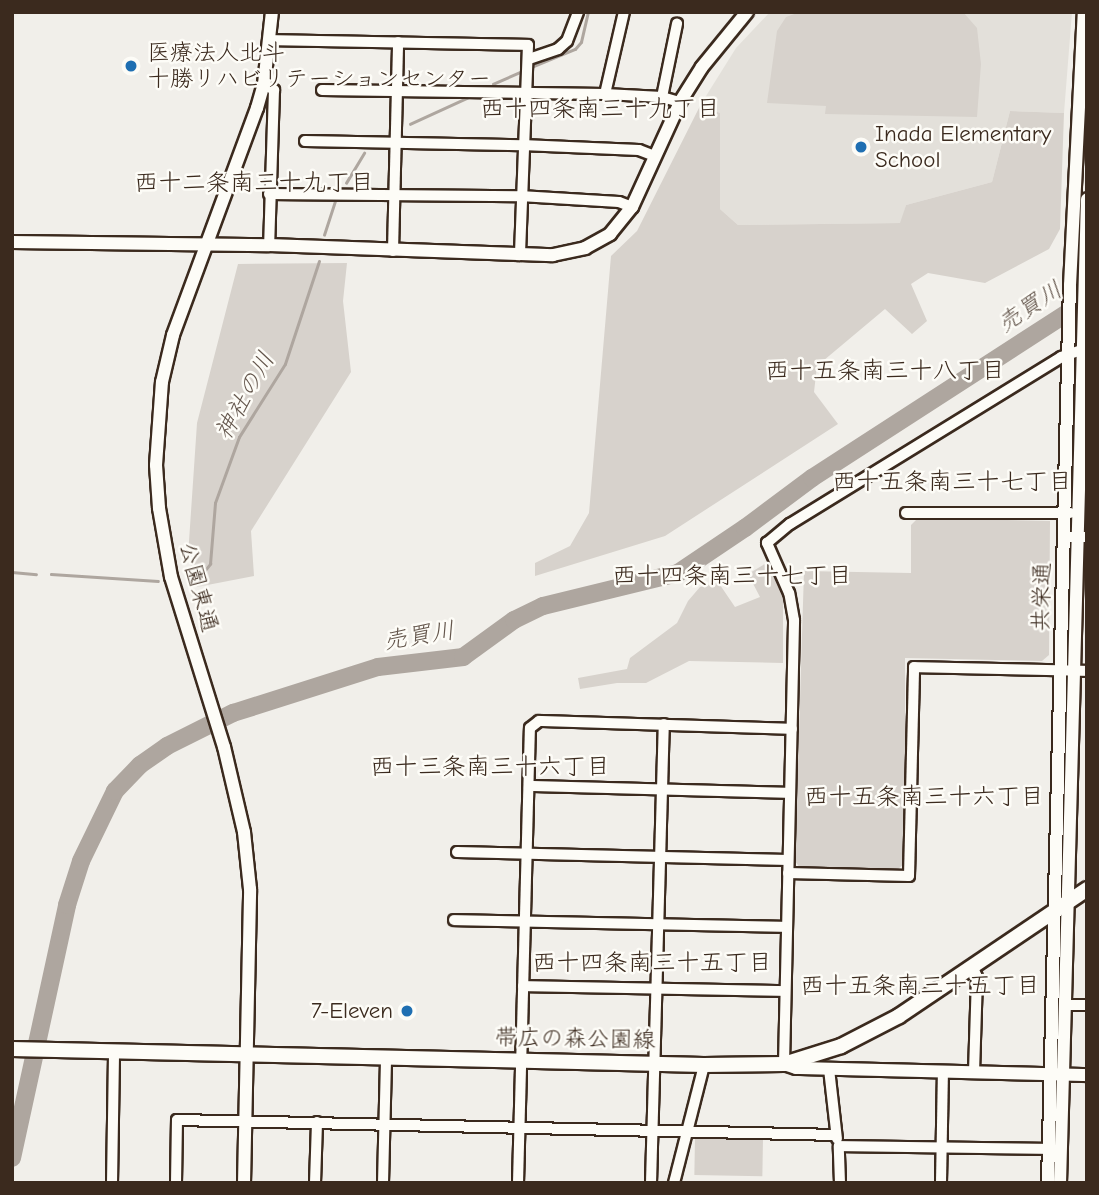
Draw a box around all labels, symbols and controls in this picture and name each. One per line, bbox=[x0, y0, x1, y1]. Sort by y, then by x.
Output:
place label: 医療法人北斗 十勝リハビリテーションセンター bbox=[147, 39, 492, 93]
marker: 医療法人北斗 十勝リハビリテーションセンター bbox=[121, 56, 141, 76]
district label: 西十四条南三十九丁目 bbox=[480, 95, 720, 123]
place label: Inada Elementary School bbox=[875, 120, 1051, 174]
marker: Inada Elementary School bbox=[853, 139, 869, 155]
district label: 西十二条南三十九丁目 bbox=[134, 169, 374, 197]
water label: 売買川 bbox=[992, 275, 1068, 339]
water label: 神社の川 bbox=[209, 347, 281, 445]
district label: 西十五条南三十八丁目 bbox=[765, 357, 1005, 385]
district label: 西十五条南三十七丁目 bbox=[832, 468, 1072, 496]
street label: 公園東通 bbox=[173, 539, 223, 635]
district label: 西十四条南三十七丁目 bbox=[612, 562, 852, 590]
street label: 共栄通 bbox=[1027, 562, 1057, 632]
water label: 売買川 bbox=[381, 616, 457, 656]
district label: 西十三条南三十六丁目 bbox=[370, 753, 610, 781]
district label: 西十五条南三十六丁目 bbox=[804, 783, 1044, 811]
district label: 西十四条南三十五丁目 bbox=[532, 949, 772, 977]
district label: 西十五条南三十五丁目 bbox=[800, 972, 1040, 1000]
place label: 7-Eleven bbox=[311, 997, 393, 1025]
marker: 7-Eleven bbox=[399, 1003, 415, 1019]
street label: 帯広の森公園線 bbox=[494, 1024, 656, 1054]

